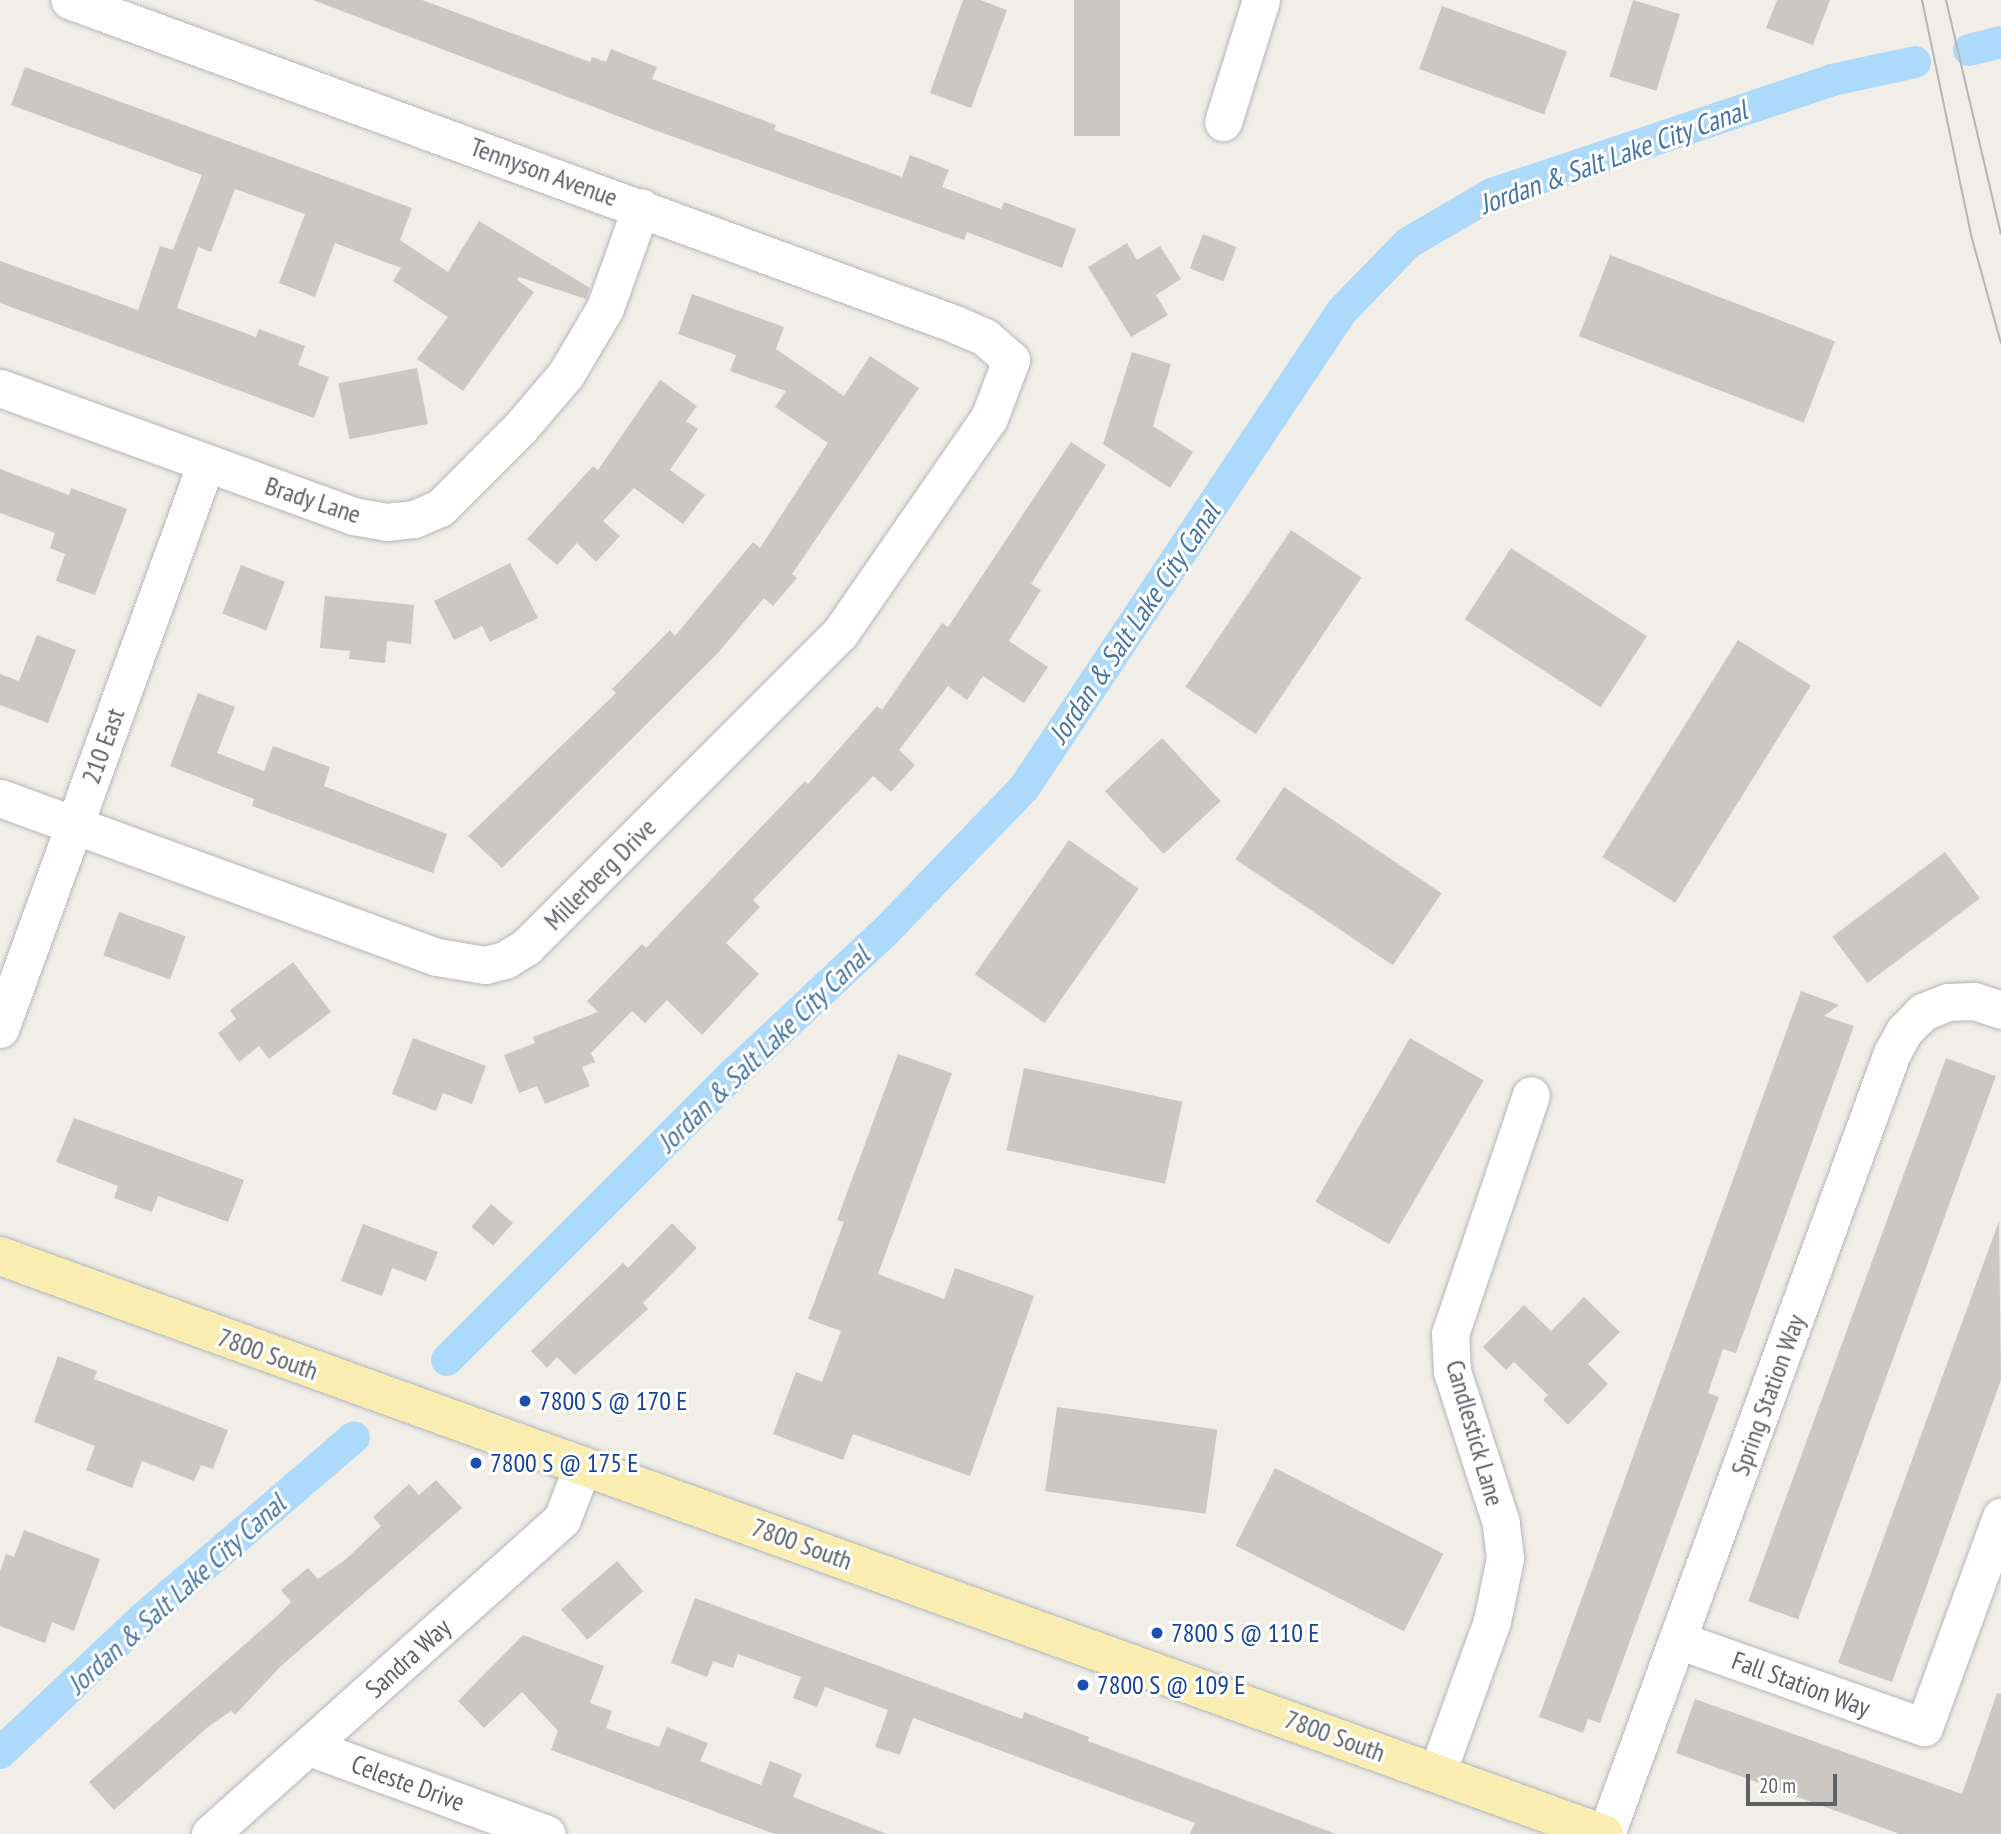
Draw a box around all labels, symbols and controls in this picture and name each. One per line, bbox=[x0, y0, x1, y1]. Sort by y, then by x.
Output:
water label: Jordan & Salt Lake City Canal bbox=[1474, 93, 1752, 221]
street label: Tennyson Avenue bbox=[466, 131, 622, 213]
street label: Brady Lane bbox=[261, 470, 365, 530]
water label: Jordan & Salt Lake City Canal bbox=[1041, 496, 1227, 750]
street label: 210 East bbox=[75, 704, 131, 788]
street label: Millerberg Drive bbox=[538, 812, 662, 936]
water label: Jordan & Salt Lake City Canal bbox=[650, 939, 876, 1159]
street label: Spring Station Way bbox=[1724, 1310, 1812, 1480]
street label: 7800 South bbox=[214, 1321, 322, 1387]
street label: Candlestick Lane bbox=[1439, 1356, 1511, 1510]
place label: 7800 S @ 170 E bbox=[539, 1385, 688, 1417]
marker: 7800 S @ 170 E bbox=[517, 1393, 533, 1409]
place label: 7800 S @ 175 E bbox=[490, 1447, 639, 1479]
marker: 7800 S @ 175 E bbox=[468, 1455, 484, 1471]
water label: Jordan & Salt Lake City Canal bbox=[60, 1487, 292, 1701]
street label: 7800 South bbox=[748, 1511, 856, 1577]
street label: Sandra Way bbox=[359, 1612, 457, 1704]
place label: 7800 S @ 110 E bbox=[1171, 1617, 1320, 1649]
marker: 7800 S @ 110 E bbox=[1149, 1625, 1165, 1641]
street label: Fall Station Way bbox=[1727, 1645, 1875, 1723]
place label: 7800 S @ 109 E bbox=[1097, 1669, 1246, 1701]
marker: 7800 S @ 109 E bbox=[1075, 1677, 1091, 1693]
street label: 7800 South bbox=[1281, 1703, 1389, 1769]
street label: Celeste Drive bbox=[347, 1748, 469, 1818]
scale bar bbox=[1749, 1760, 1840, 1804]
text: 20 m bbox=[1759, 1772, 1796, 1799]

